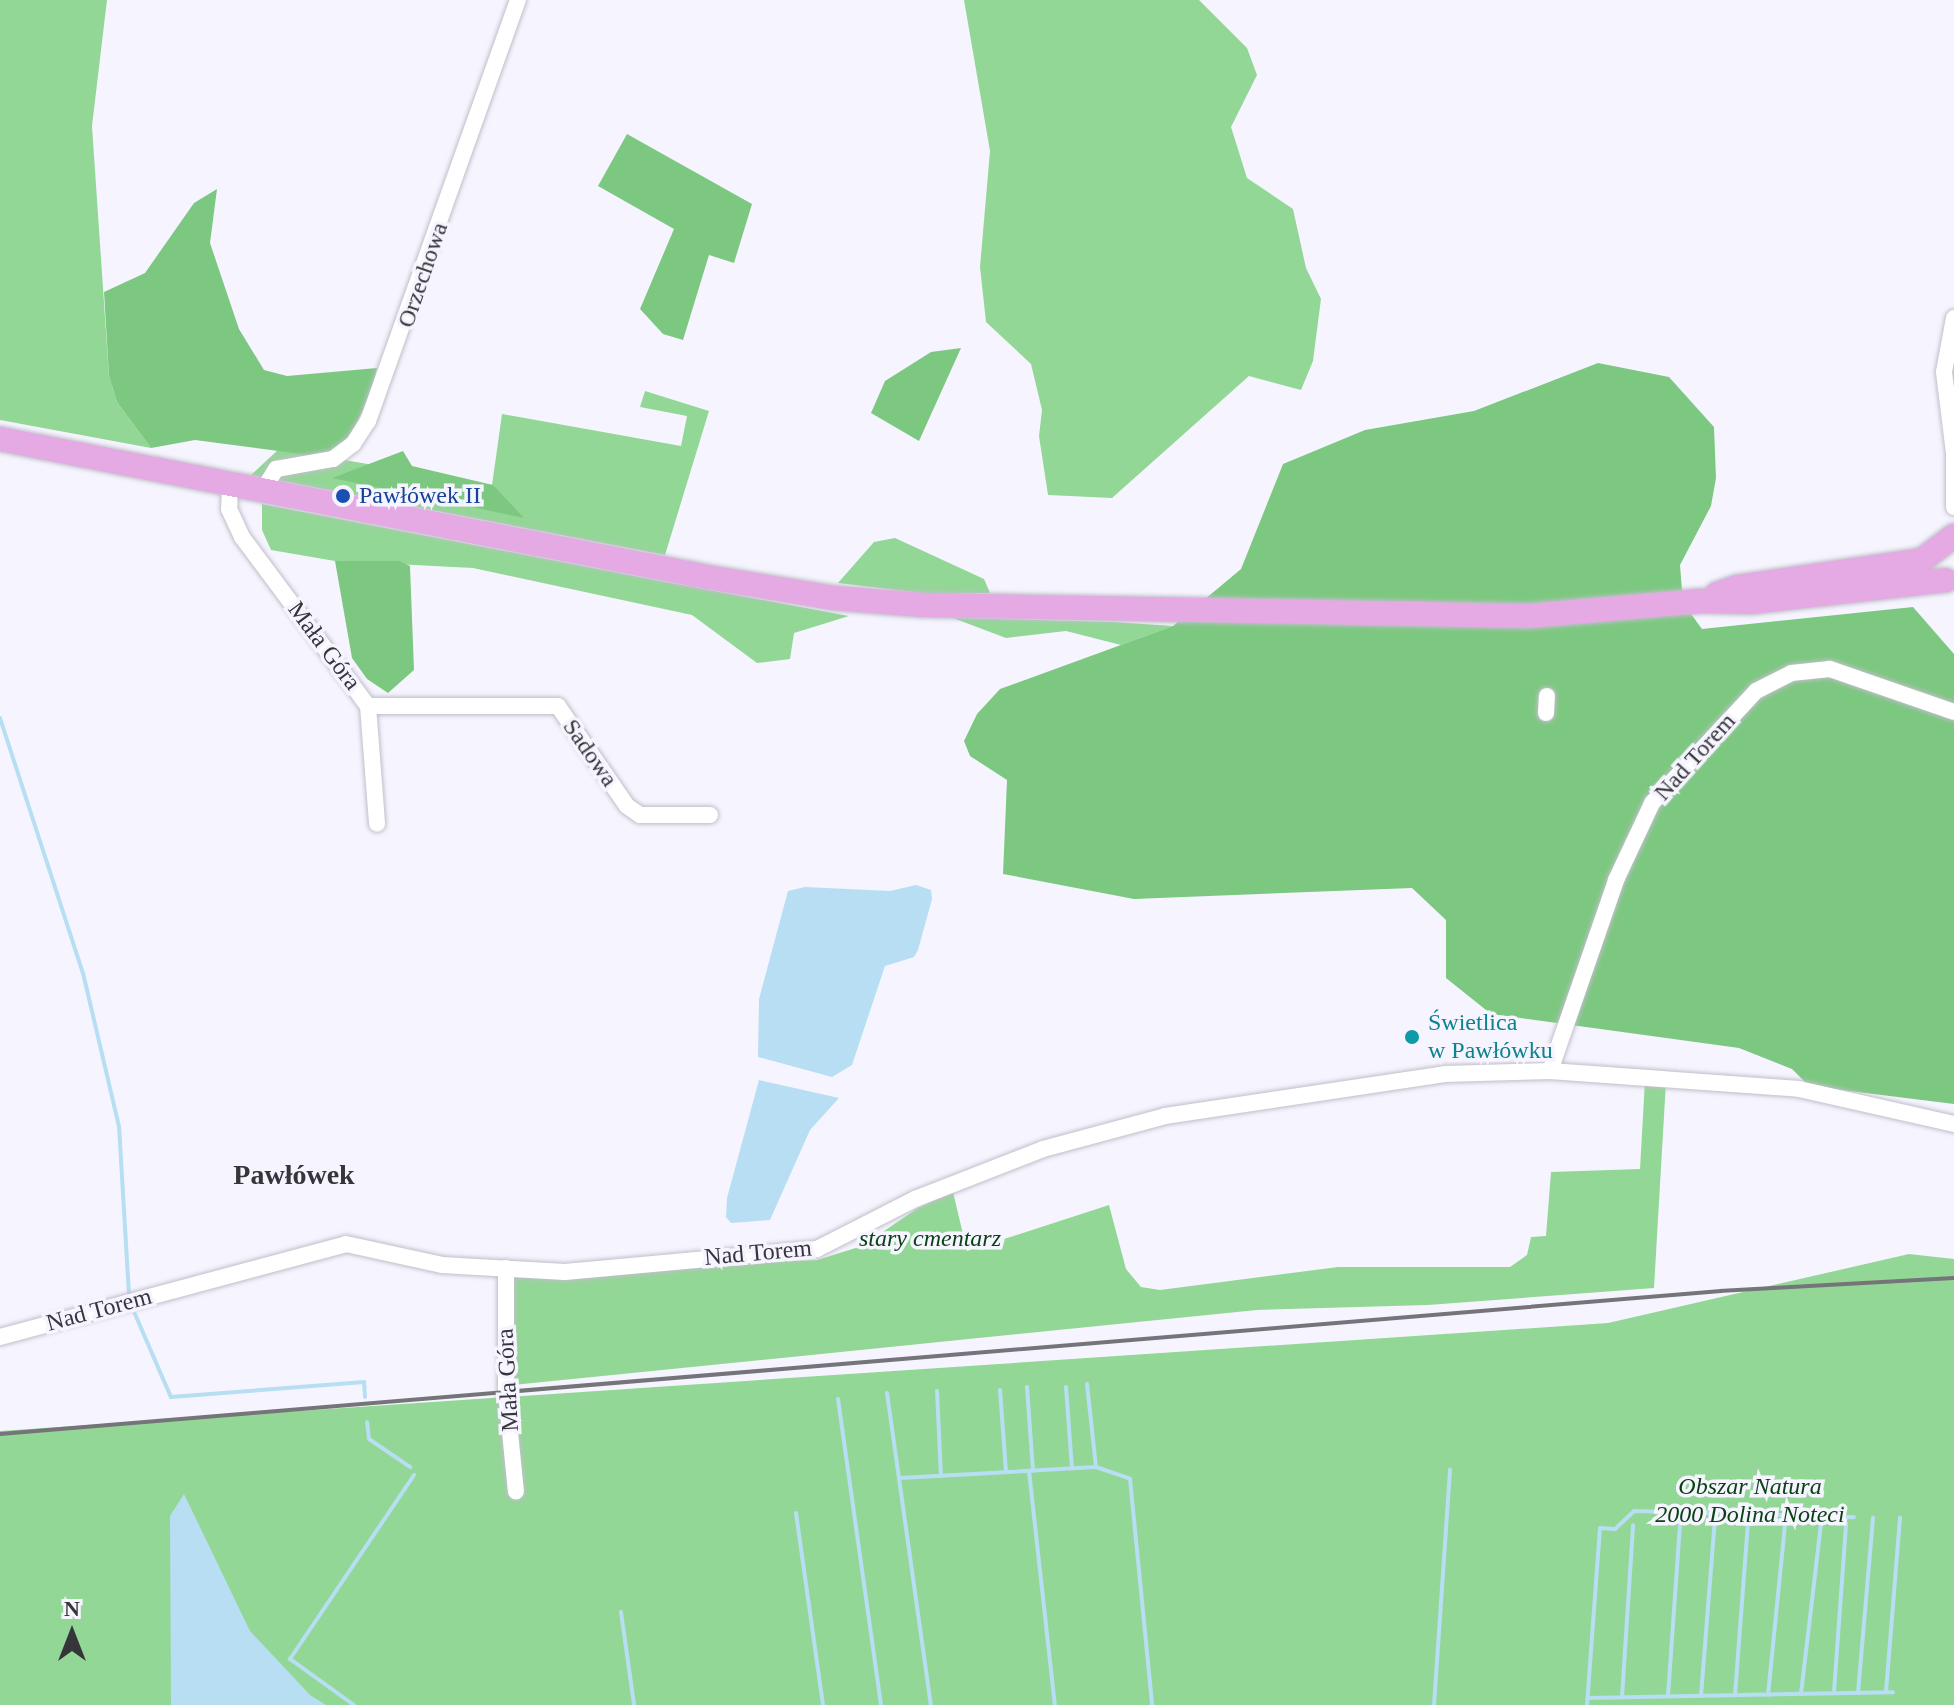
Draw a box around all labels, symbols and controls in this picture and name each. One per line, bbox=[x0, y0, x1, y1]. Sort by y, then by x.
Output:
street label: Orzechowa bbox=[392, 219, 454, 331]
place label: Pawłówek II bbox=[359, 482, 481, 510]
marker: Pawłówek II bbox=[334, 487, 352, 505]
street label: Mała Góra bbox=[281, 596, 367, 696]
street label: Nad Torem bbox=[1648, 707, 1742, 807]
street label: Sadowa bbox=[556, 714, 624, 792]
place label: Świetlica w Pawłówku bbox=[1428, 1009, 1553, 1065]
marker: Świetlica w Pawłówku bbox=[1403, 1028, 1421, 1046]
district label: Pawłówek bbox=[233, 1158, 355, 1192]
park label: stary cmentarz bbox=[859, 1225, 1001, 1253]
street label: Nad Torem bbox=[703, 1234, 813, 1272]
street label: Nad Torem bbox=[43, 1282, 155, 1338]
street label: Mała Góra bbox=[491, 1328, 525, 1432]
park label: Obszar Natura 2000 Dolina Noteci bbox=[1655, 1473, 1845, 1529]
north arrow bbox=[32, 1593, 112, 1673]
text: N bbox=[64, 1596, 80, 1621]

